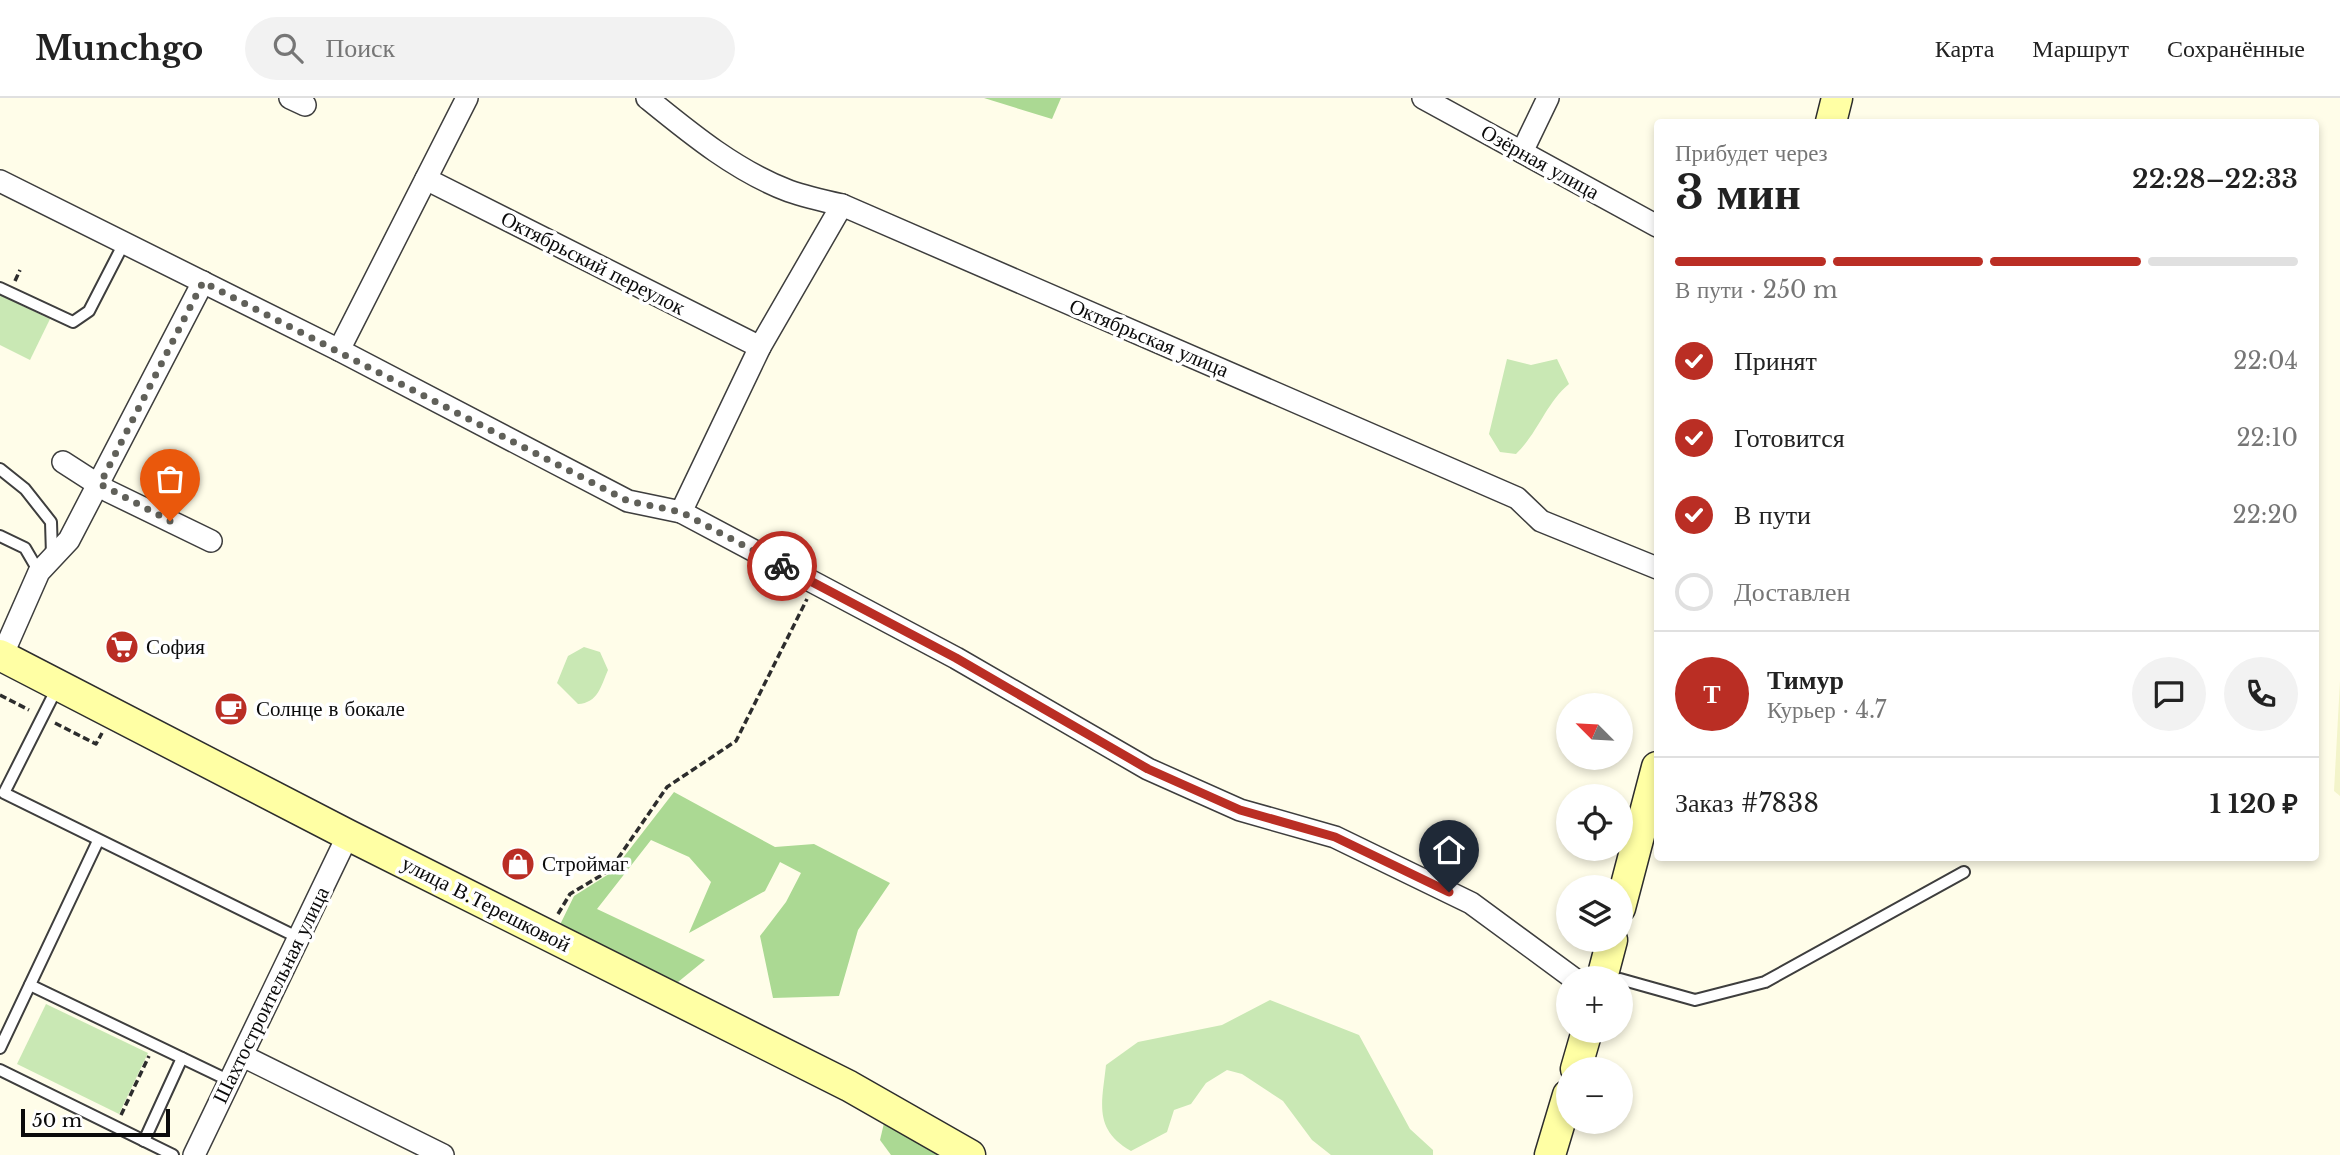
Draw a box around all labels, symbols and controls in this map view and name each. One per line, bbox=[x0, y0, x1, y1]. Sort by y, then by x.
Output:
search box bbox=[245, 17, 735, 80]
text: Munchgo bbox=[35, 28, 203, 69]
icon: search bbox=[269, 29, 307, 67]
text: Поиск bbox=[325, 32, 395, 64]
text: Карта bbox=[1935, 34, 1994, 63]
text: Маршрут bbox=[2032, 34, 2129, 63]
text: Сохранённые bbox=[2167, 34, 2305, 63]
street label: Озёрная улица bbox=[1476, 119, 1604, 206]
text: Прибудет через bbox=[1675, 139, 1828, 167]
text: 22:28–22:33 bbox=[2132, 163, 2298, 195]
text: 3 мин bbox=[1675, 164, 1801, 221]
street label: Октябрьский переулок bbox=[497, 205, 690, 321]
text: В пути · 250 m bbox=[1675, 276, 1838, 304]
street label: Октябрьская улица bbox=[1065, 293, 1233, 384]
icon: check bbox=[1675, 342, 1713, 380]
text: Принят bbox=[1734, 345, 1817, 377]
text: 22:04 bbox=[2233, 347, 2298, 375]
icon: check bbox=[1675, 419, 1713, 457]
text: Готовится bbox=[1734, 422, 1845, 454]
text: 22:10 bbox=[2236, 424, 2298, 452]
pin bbox=[140, 449, 200, 521]
icon: bag bbox=[151, 460, 189, 498]
icon: check bbox=[1675, 496, 1713, 534]
text: В пути bbox=[1734, 499, 1811, 531]
text: 22:20 bbox=[2233, 501, 2298, 529]
courier bbox=[747, 531, 817, 601]
icon: bike bbox=[763, 547, 801, 585]
text: Доставлен bbox=[1734, 576, 1851, 608]
supermarket icon: София bbox=[103, 628, 141, 666]
place label: София bbox=[146, 634, 205, 660]
button: chat bbox=[2132, 657, 2206, 731]
button: phone bbox=[2224, 657, 2298, 731]
text: Тимур bbox=[1767, 664, 1844, 696]
text: Т bbox=[1703, 678, 1721, 710]
cafe icon: Солнце в бокале bbox=[212, 690, 250, 728]
north arrow bbox=[1556, 693, 1633, 770]
map controls bbox=[1556, 693, 1633, 1134]
place label: Солнце в бокале bbox=[256, 696, 405, 722]
text: Курьер · 4.7 bbox=[1767, 696, 1886, 724]
button: locate bbox=[1556, 784, 1633, 861]
text: Заказ #7838 bbox=[1675, 787, 1819, 819]
text: 1 120 ₽ bbox=[2210, 788, 2298, 820]
pin bbox=[1419, 820, 1479, 892]
icon: home bbox=[1430, 831, 1468, 869]
shop icon: Строймаг bbox=[499, 845, 537, 883]
street label: улица В.Терешковой bbox=[397, 850, 575, 958]
place label: Строймаг bbox=[542, 851, 629, 877]
button: layers bbox=[1556, 875, 1633, 952]
street label: Шахтостроительная улица bbox=[207, 882, 335, 1108]
button: + bbox=[1556, 966, 1633, 1043]
button: − bbox=[1556, 1057, 1633, 1134]
scale bar bbox=[21, 1106, 170, 1138]
text: 50 m bbox=[32, 1109, 82, 1132]

